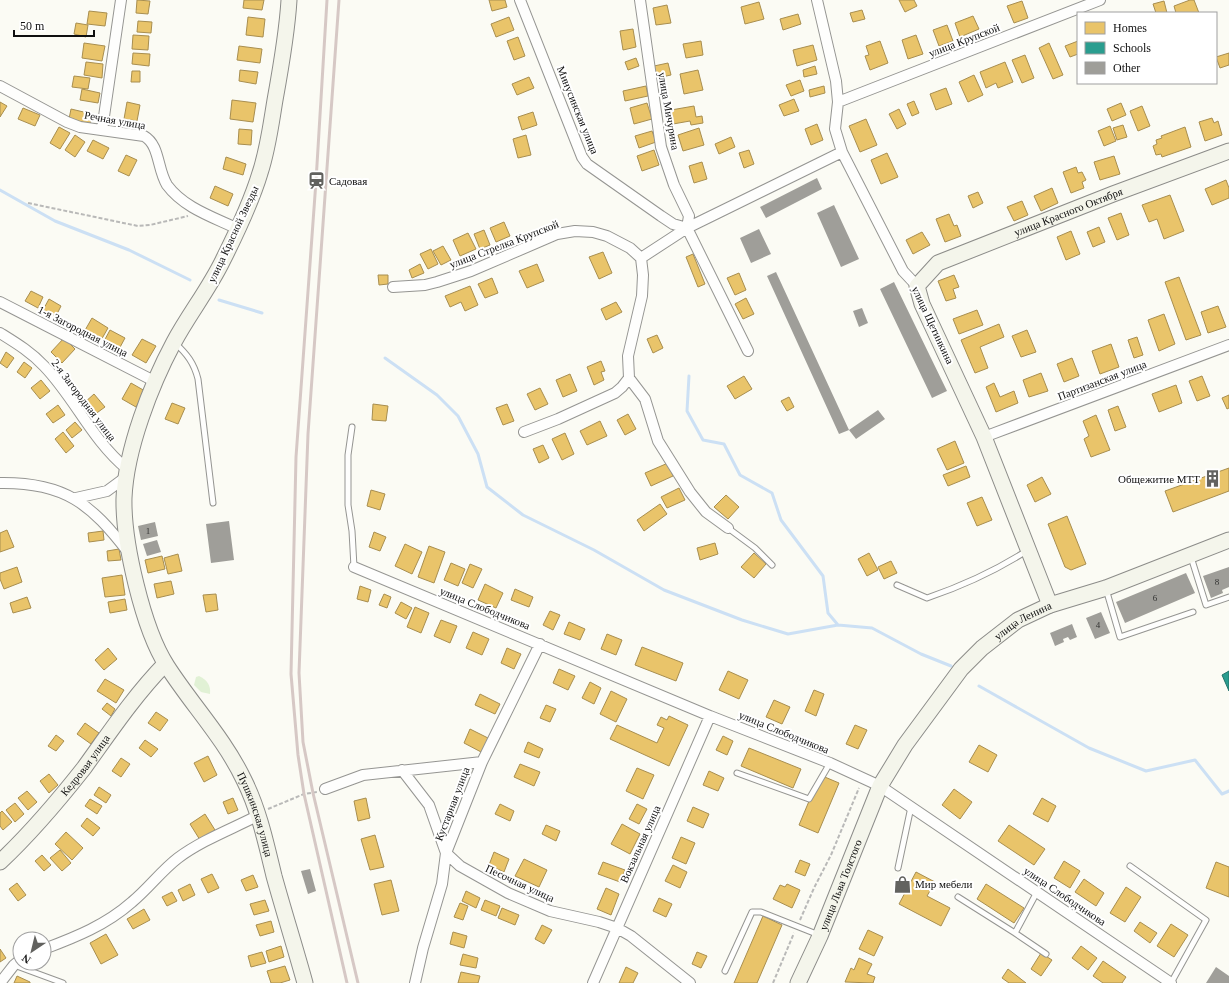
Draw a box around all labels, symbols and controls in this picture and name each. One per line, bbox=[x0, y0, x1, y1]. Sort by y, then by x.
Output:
scale bar bbox=[14, 12, 94, 38]
legend bbox=[1077, 12, 1217, 84]
text: 50 m bbox=[20, 19, 45, 33]
street label: улица Крупской bbox=[927, 21, 1001, 59]
text: Homes bbox=[1113, 21, 1147, 35]
text: Schools bbox=[1113, 41, 1151, 55]
text: Other bbox=[1113, 61, 1140, 75]
street label: Минусинская улица bbox=[555, 64, 601, 156]
street label: улица Мичурина bbox=[656, 71, 682, 151]
street label: Речная улица bbox=[83, 109, 147, 131]
station icon: Садовая bbox=[306, 171, 326, 191]
place label: Садовая bbox=[329, 175, 367, 187]
street label: улица Красной Звезды bbox=[205, 183, 261, 284]
street label: улица Красного Октября bbox=[1012, 185, 1124, 238]
street label: улица Стрелка Крупской bbox=[448, 218, 560, 270]
street label: улица Щетинкина bbox=[910, 284, 956, 366]
street label: 1-я Загородная улица bbox=[36, 303, 130, 359]
street label: 2-я Загородная улица bbox=[49, 357, 119, 443]
street label: Партизанская улица bbox=[1056, 358, 1148, 402]
building icon: Общежитие МТТ bbox=[1203, 469, 1223, 489]
place label: Общежитие МТТ bbox=[1118, 473, 1200, 485]
house number: 1 bbox=[146, 526, 150, 536]
house number: 8 bbox=[1215, 577, 1220, 587]
street label: улица Слободчикова bbox=[438, 584, 532, 632]
house number: 6 bbox=[1153, 593, 1158, 603]
street label: улица Ленина bbox=[992, 599, 1053, 642]
house number: 4 bbox=[1096, 620, 1101, 630]
street label: улица Слободчикова bbox=[737, 708, 831, 756]
street label: Кедровая улица bbox=[58, 732, 112, 798]
street label: Кустарная улица bbox=[432, 765, 472, 843]
street label: Пушкинская улица bbox=[235, 770, 275, 858]
street label: Вокзальная улица bbox=[618, 803, 663, 885]
street label: улица Льва Толстого bbox=[817, 837, 864, 932]
street label: Песочная улица bbox=[484, 862, 556, 904]
street label: улица Слободчикова bbox=[1022, 864, 1108, 928]
shop icon: Мир мебели bbox=[892, 874, 912, 894]
place label: Мир мебели bbox=[915, 878, 973, 890]
north arrow bbox=[12, 931, 52, 971]
text: N bbox=[20, 952, 33, 966]

